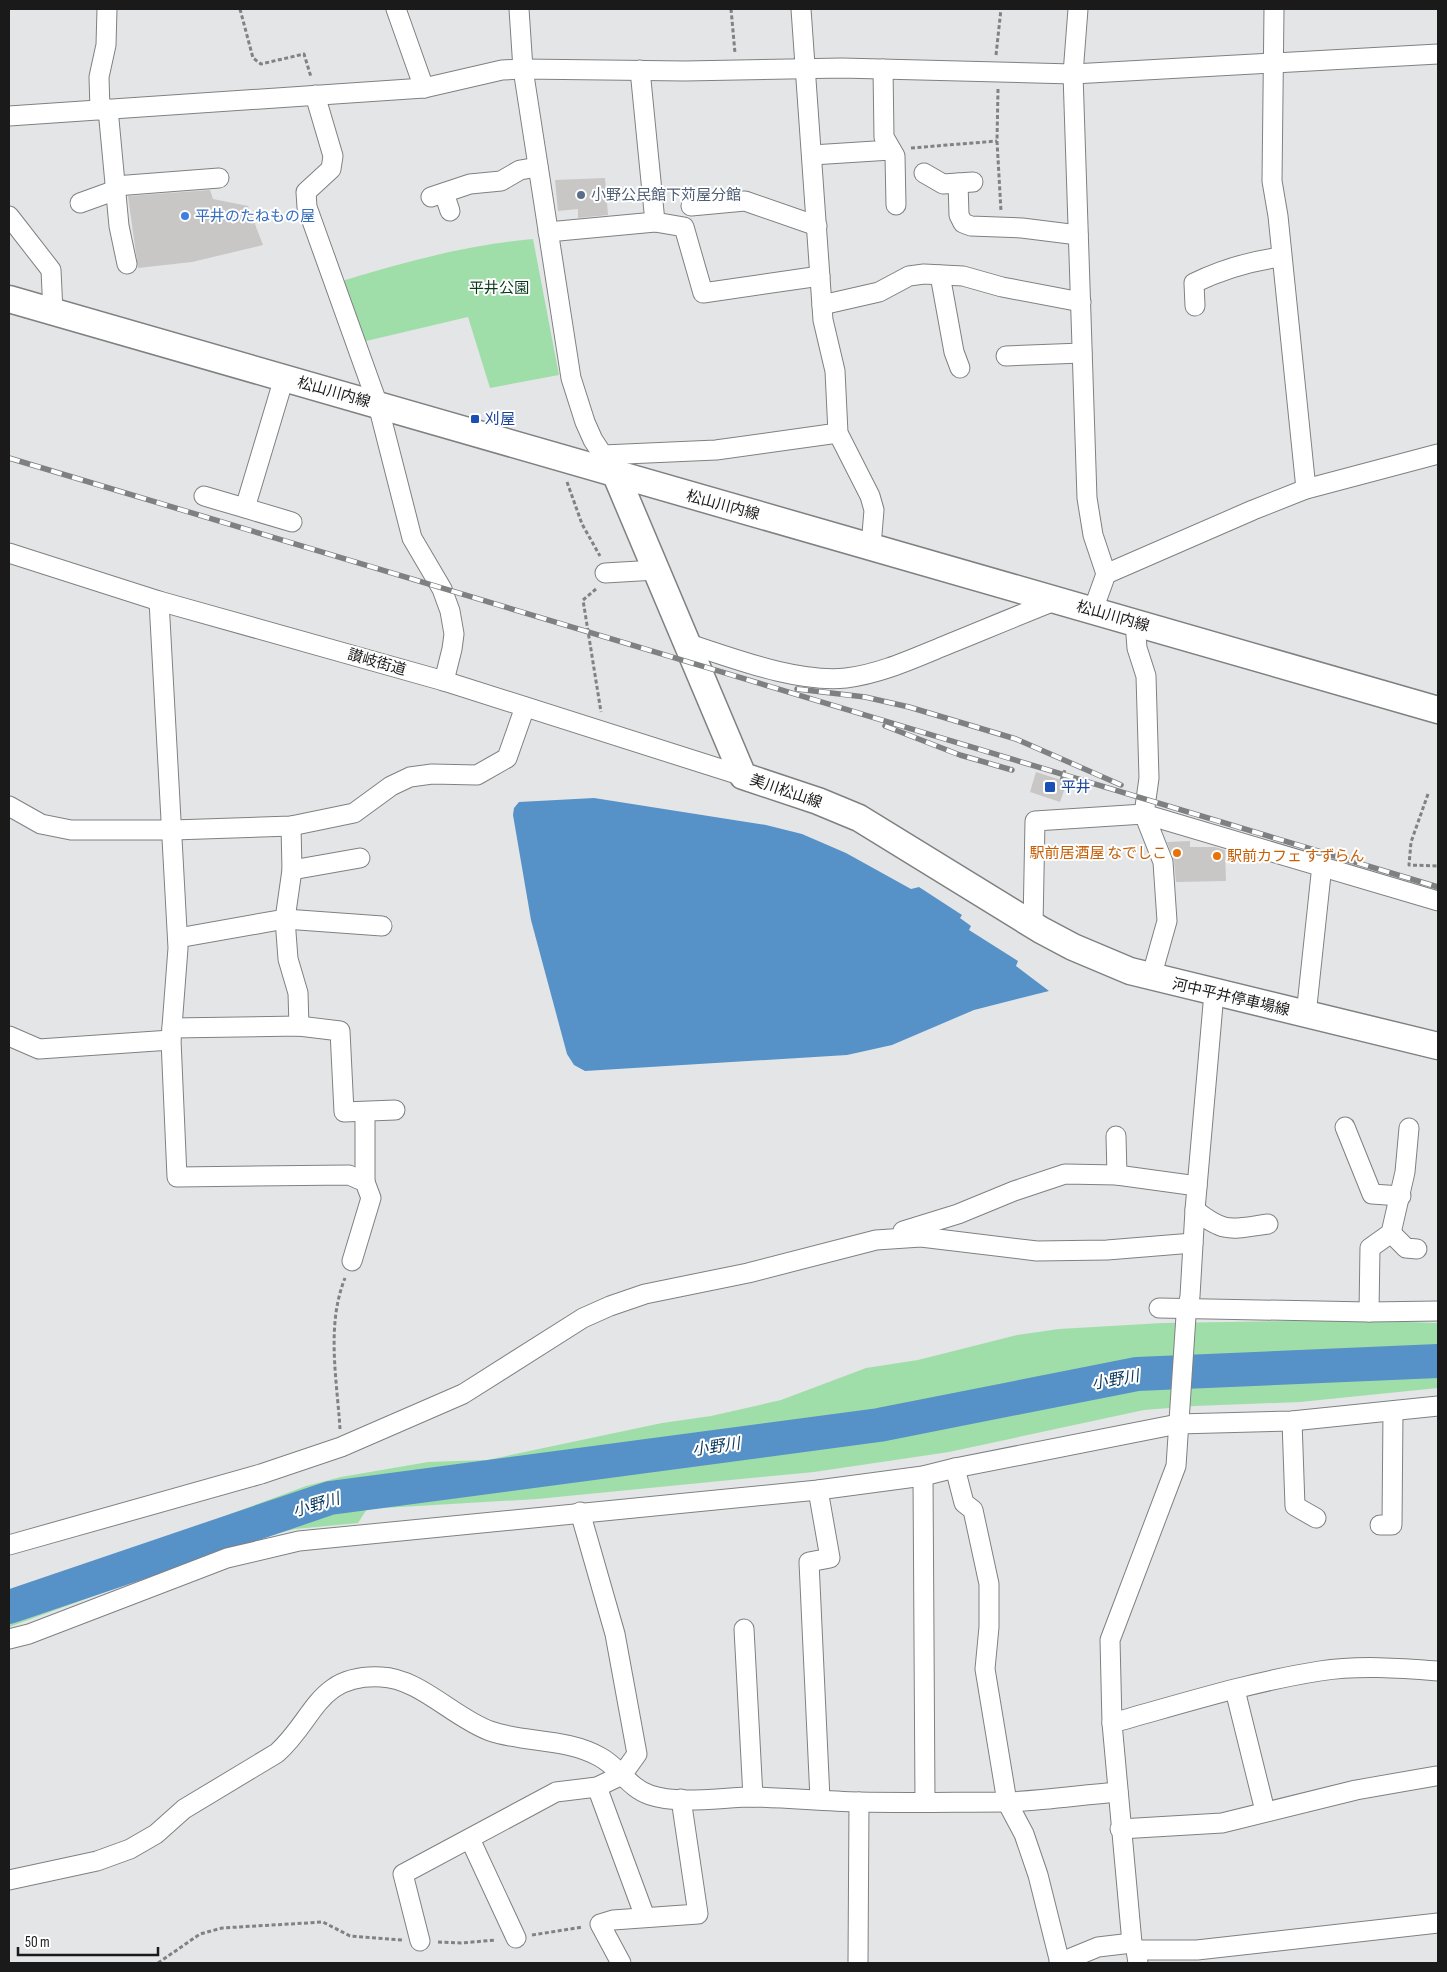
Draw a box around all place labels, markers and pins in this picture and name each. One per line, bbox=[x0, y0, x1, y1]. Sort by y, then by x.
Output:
place label: 小野公民館下苅屋分館 bbox=[591, 186, 741, 205]
marker: 小野公民館下苅屋分館 bbox=[575, 189, 587, 201]
place label: 平井のたねもの屋 bbox=[195, 207, 315, 226]
marker: 平井のたねもの屋 bbox=[179, 210, 191, 222]
place label: 刈屋 bbox=[485, 410, 515, 429]
marker: 刈屋 bbox=[469, 413, 481, 425]
place label: 平井 bbox=[1061, 778, 1091, 797]
marker: 平井 bbox=[1043, 780, 1057, 794]
place label: 駅前居酒屋 なでしこ bbox=[1030, 844, 1167, 863]
marker: 駅前居酒屋 なでしこ bbox=[1171, 847, 1183, 859]
place label: 駅前カフェ すずらん bbox=[1227, 847, 1364, 866]
marker: 駅前カフェ すずらん bbox=[1211, 850, 1223, 862]

